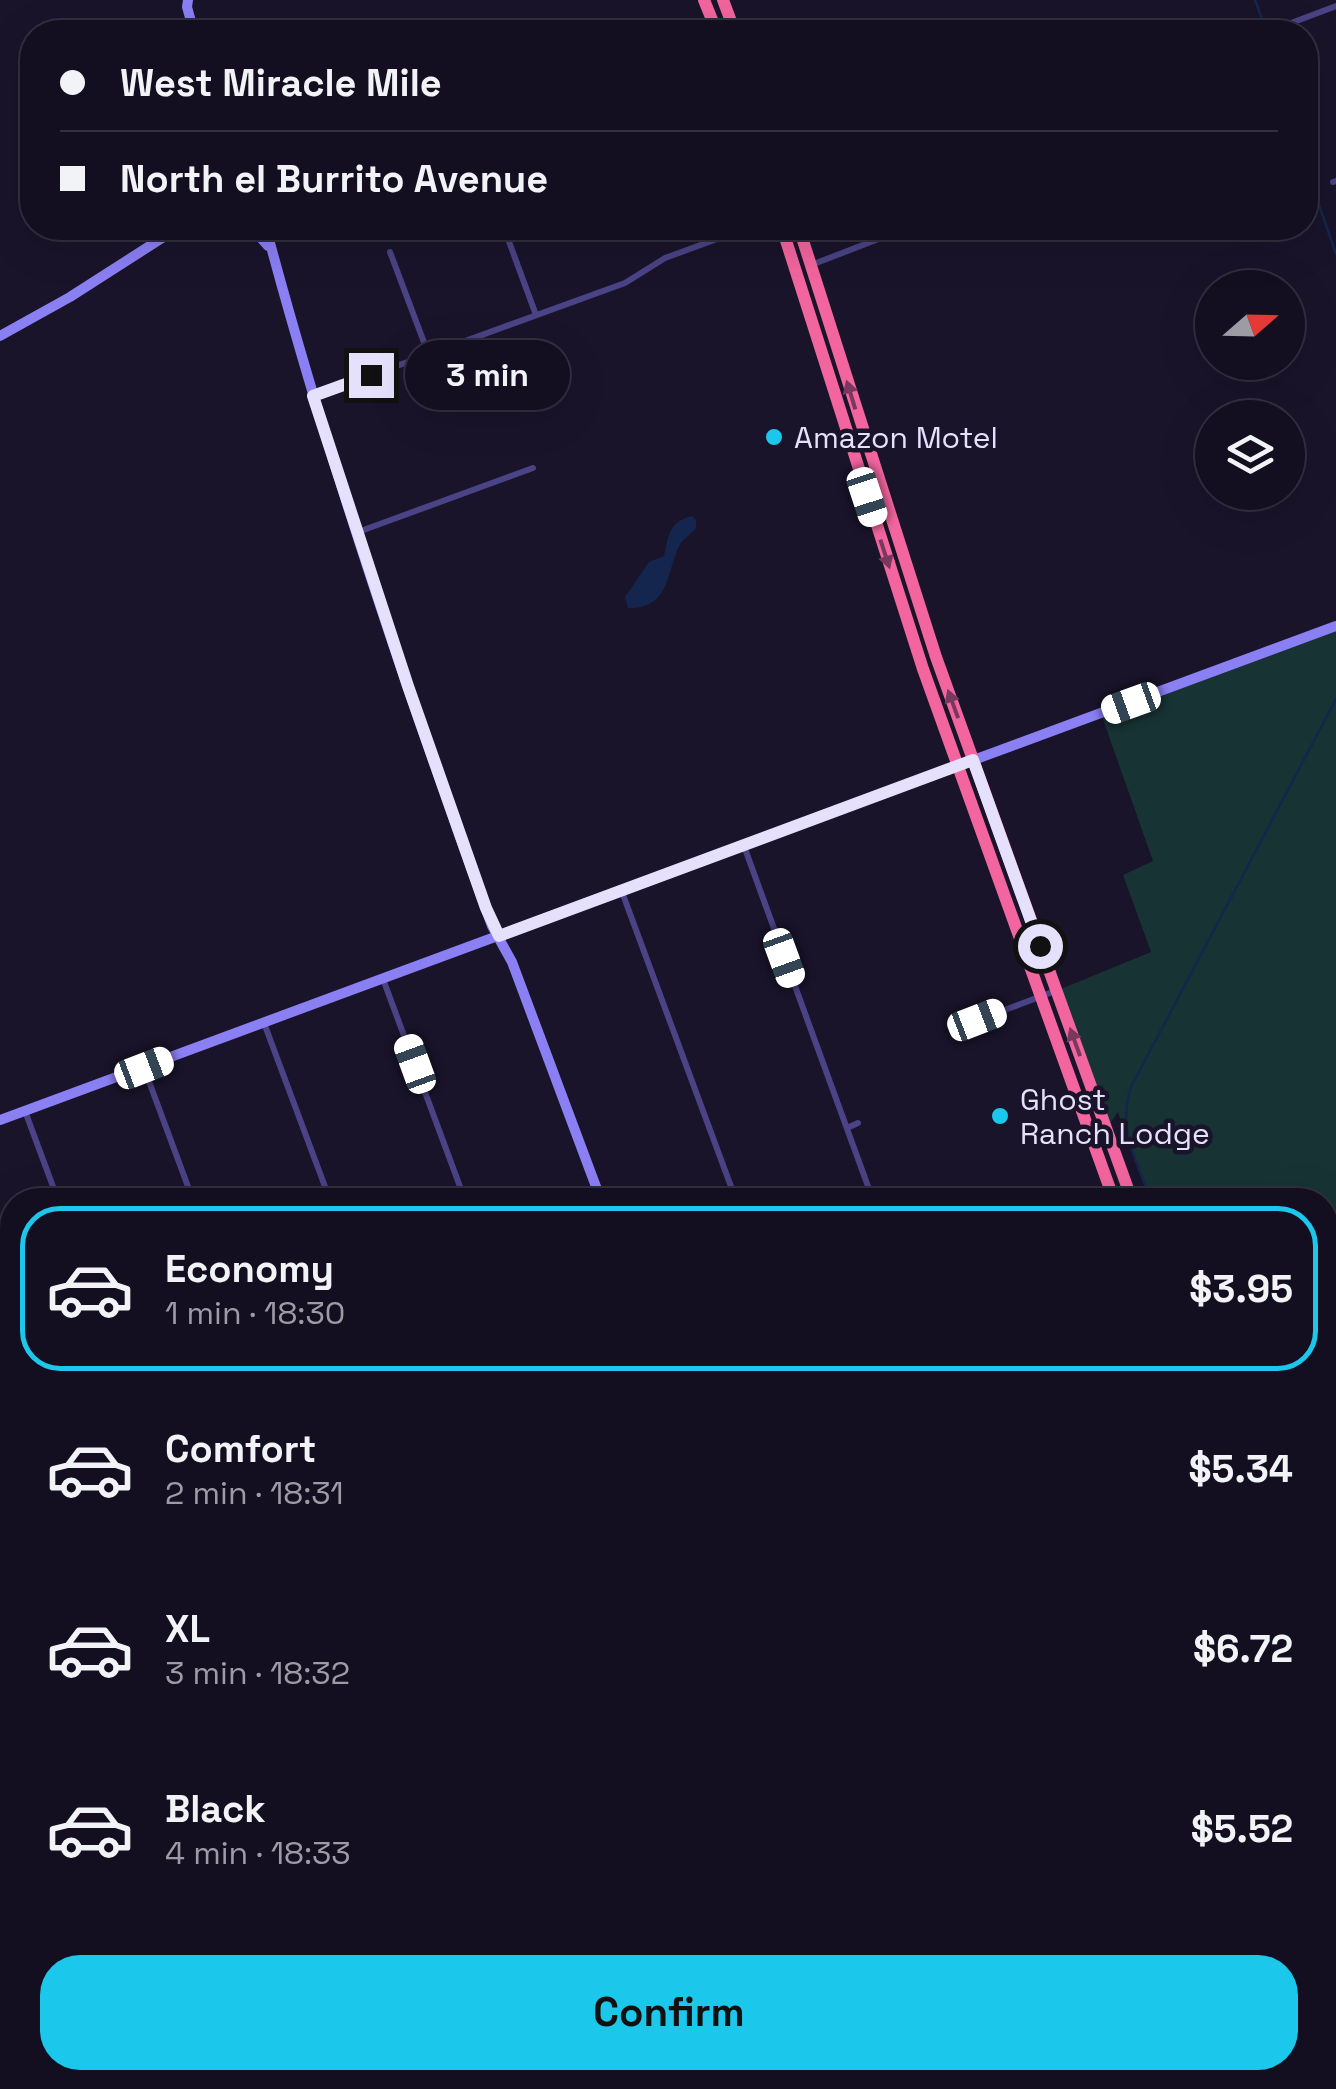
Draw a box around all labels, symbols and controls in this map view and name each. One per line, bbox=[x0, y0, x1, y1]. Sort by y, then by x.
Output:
text: West Miracle Mile bbox=[120, 59, 442, 107]
text: North el Burrito Avenue bbox=[120, 155, 548, 203]
north arrow bbox=[1195, 270, 1305, 380]
map controls bbox=[1195, 270, 1305, 510]
callout: 3 min bbox=[406, 340, 571, 410]
route end bbox=[349, 353, 394, 398]
text: 3 min bbox=[446, 355, 529, 395]
one-way arrow bbox=[843, 379, 858, 410]
button: layers bbox=[1195, 400, 1305, 510]
place label: Amazon Motel bbox=[794, 418, 998, 457]
marker: Amazon Motel bbox=[763, 426, 785, 448]
car bbox=[843, 464, 891, 530]
one-way arrow bbox=[879, 539, 894, 569]
car bbox=[1098, 679, 1164, 727]
one-way arrow bbox=[945, 688, 960, 718]
route start bbox=[1018, 924, 1063, 969]
car bbox=[760, 925, 808, 991]
car bbox=[944, 995, 1010, 1045]
one-way arrow bbox=[1067, 1027, 1082, 1057]
car bbox=[391, 1031, 439, 1097]
car bbox=[111, 1043, 177, 1093]
place label: Ghost Ranch Lodge bbox=[1020, 1080, 1210, 1153]
marker: Ghost Ranch Lodge bbox=[989, 1105, 1011, 1127]
icon: car bbox=[45, 1244, 135, 1334]
text: Economy bbox=[165, 1245, 334, 1293]
text: $3.95 bbox=[1189, 1265, 1293, 1313]
text: 1 min · 18:30 bbox=[165, 1293, 345, 1333]
icon: car bbox=[45, 1424, 135, 1514]
text: Comfort bbox=[165, 1425, 316, 1473]
text: $5.34 bbox=[1189, 1445, 1293, 1493]
text: 2 min · 18:31 bbox=[165, 1473, 344, 1513]
icon: car bbox=[45, 1604, 135, 1694]
text: XL bbox=[165, 1605, 210, 1653]
text: $6.72 bbox=[1193, 1625, 1293, 1673]
text: 3 min · 18:32 bbox=[165, 1653, 350, 1693]
icon: car bbox=[45, 1784, 135, 1874]
text: Black bbox=[165, 1785, 266, 1833]
text: $5.52 bbox=[1191, 1805, 1293, 1853]
text: 4 min · 18:33 bbox=[165, 1833, 351, 1873]
button: Confirm bbox=[40, 1955, 1298, 2070]

